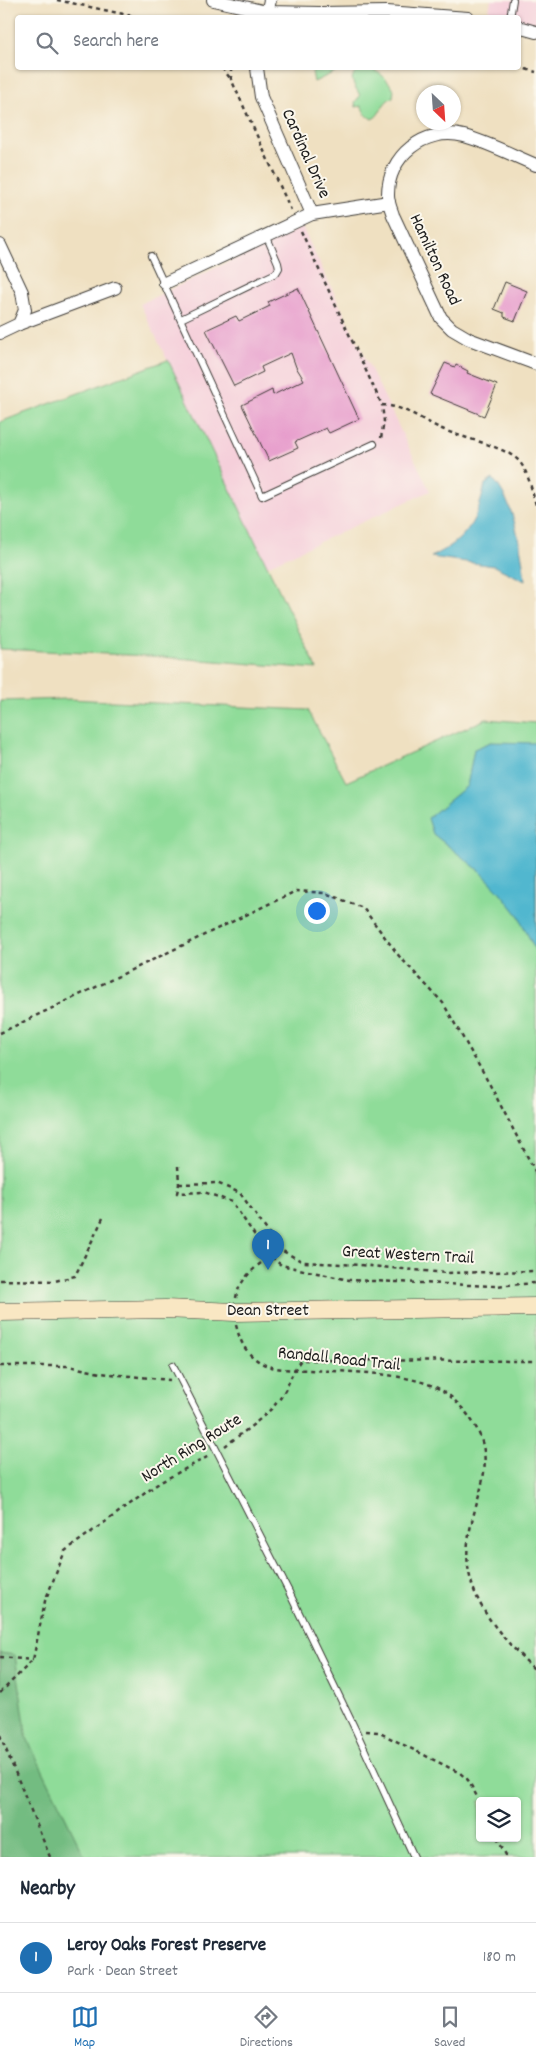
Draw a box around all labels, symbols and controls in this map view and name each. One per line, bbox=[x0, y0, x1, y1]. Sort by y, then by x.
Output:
search box bbox=[15, 15, 521, 70]
icon: search bbox=[33, 29, 61, 57]
text: Search here bbox=[73, 29, 159, 56]
north arrow bbox=[416, 85, 461, 130]
street label: Cardinal Drive bbox=[274, 105, 336, 203]
street label: Hamilton Road bbox=[402, 210, 466, 310]
your location bbox=[304, 898, 330, 924]
pin: 1 bbox=[252, 1229, 284, 1270]
street label: Great Western Trail bbox=[341, 1240, 475, 1272]
street label: Dean Street bbox=[227, 1299, 309, 1324]
street label: Randall Road Trail bbox=[277, 1341, 402, 1379]
street label: North Ring Route bbox=[137, 1408, 247, 1490]
map controls bbox=[476, 1797, 521, 1842]
button: layers bbox=[476, 1797, 521, 1842]
text: Nearby bbox=[20, 1875, 75, 1905]
text: Leroy Oaks Forest Preserve bbox=[67, 1933, 266, 1960]
text: 1 bbox=[34, 1946, 38, 1969]
text: 180 m bbox=[483, 1946, 516, 1969]
text: Park · Dean Street bbox=[67, 1960, 178, 1983]
tab: Map bbox=[71, 2003, 99, 2053]
tab: Directions bbox=[240, 2003, 293, 2053]
tab: Saved bbox=[434, 2003, 465, 2053]

